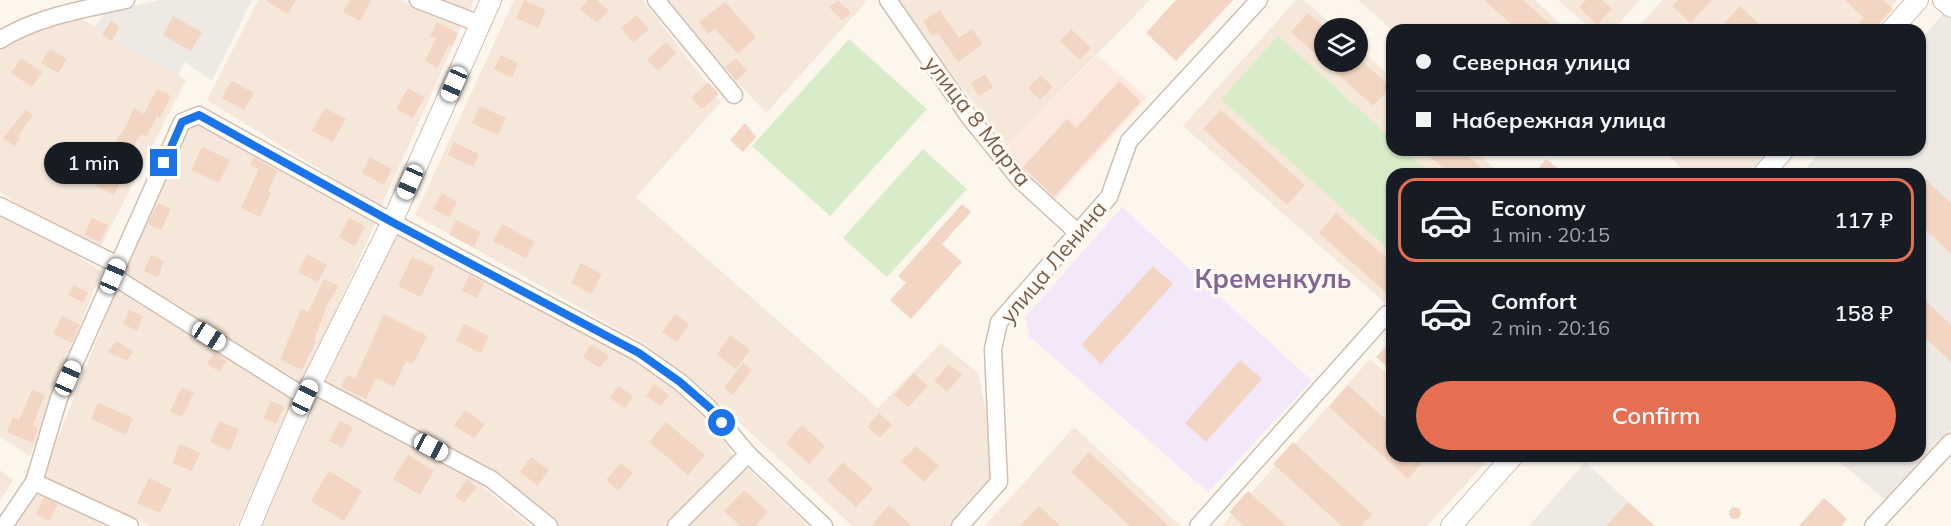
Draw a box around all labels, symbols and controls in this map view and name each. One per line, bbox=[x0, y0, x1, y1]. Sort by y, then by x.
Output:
map controls bbox=[1314, 18, 1368, 72]
button: layers bbox=[1314, 18, 1368, 72]
text: Северная улица bbox=[1452, 48, 1631, 76]
street label: улица 8 Марта bbox=[918, 50, 1038, 192]
car bbox=[438, 64, 470, 104]
text: Набережная улица bbox=[1452, 106, 1666, 134]
callout: 1 min bbox=[44, 142, 143, 184]
route end bbox=[150, 149, 177, 176]
text: 1 min bbox=[68, 150, 119, 175]
car bbox=[394, 162, 426, 202]
icon: car bbox=[1419, 193, 1473, 247]
text: Economy bbox=[1491, 194, 1586, 222]
street label: улица Ленина bbox=[994, 195, 1112, 329]
text: 117 ₽ bbox=[1834, 206, 1893, 234]
text: 1 min · 20:15 bbox=[1491, 222, 1610, 247]
car bbox=[98, 256, 128, 296]
district label: Кременкуль bbox=[1195, 262, 1351, 295]
icon: car bbox=[1419, 286, 1473, 340]
text: Comfort bbox=[1491, 287, 1577, 315]
text: 158 ₽ bbox=[1834, 299, 1893, 327]
text: 2 min · 20:16 bbox=[1491, 315, 1610, 340]
car bbox=[189, 319, 229, 353]
car bbox=[52, 358, 84, 398]
car bbox=[289, 377, 321, 417]
button: Confirm bbox=[1416, 381, 1896, 450]
route start bbox=[708, 409, 735, 436]
car bbox=[411, 431, 451, 463]

